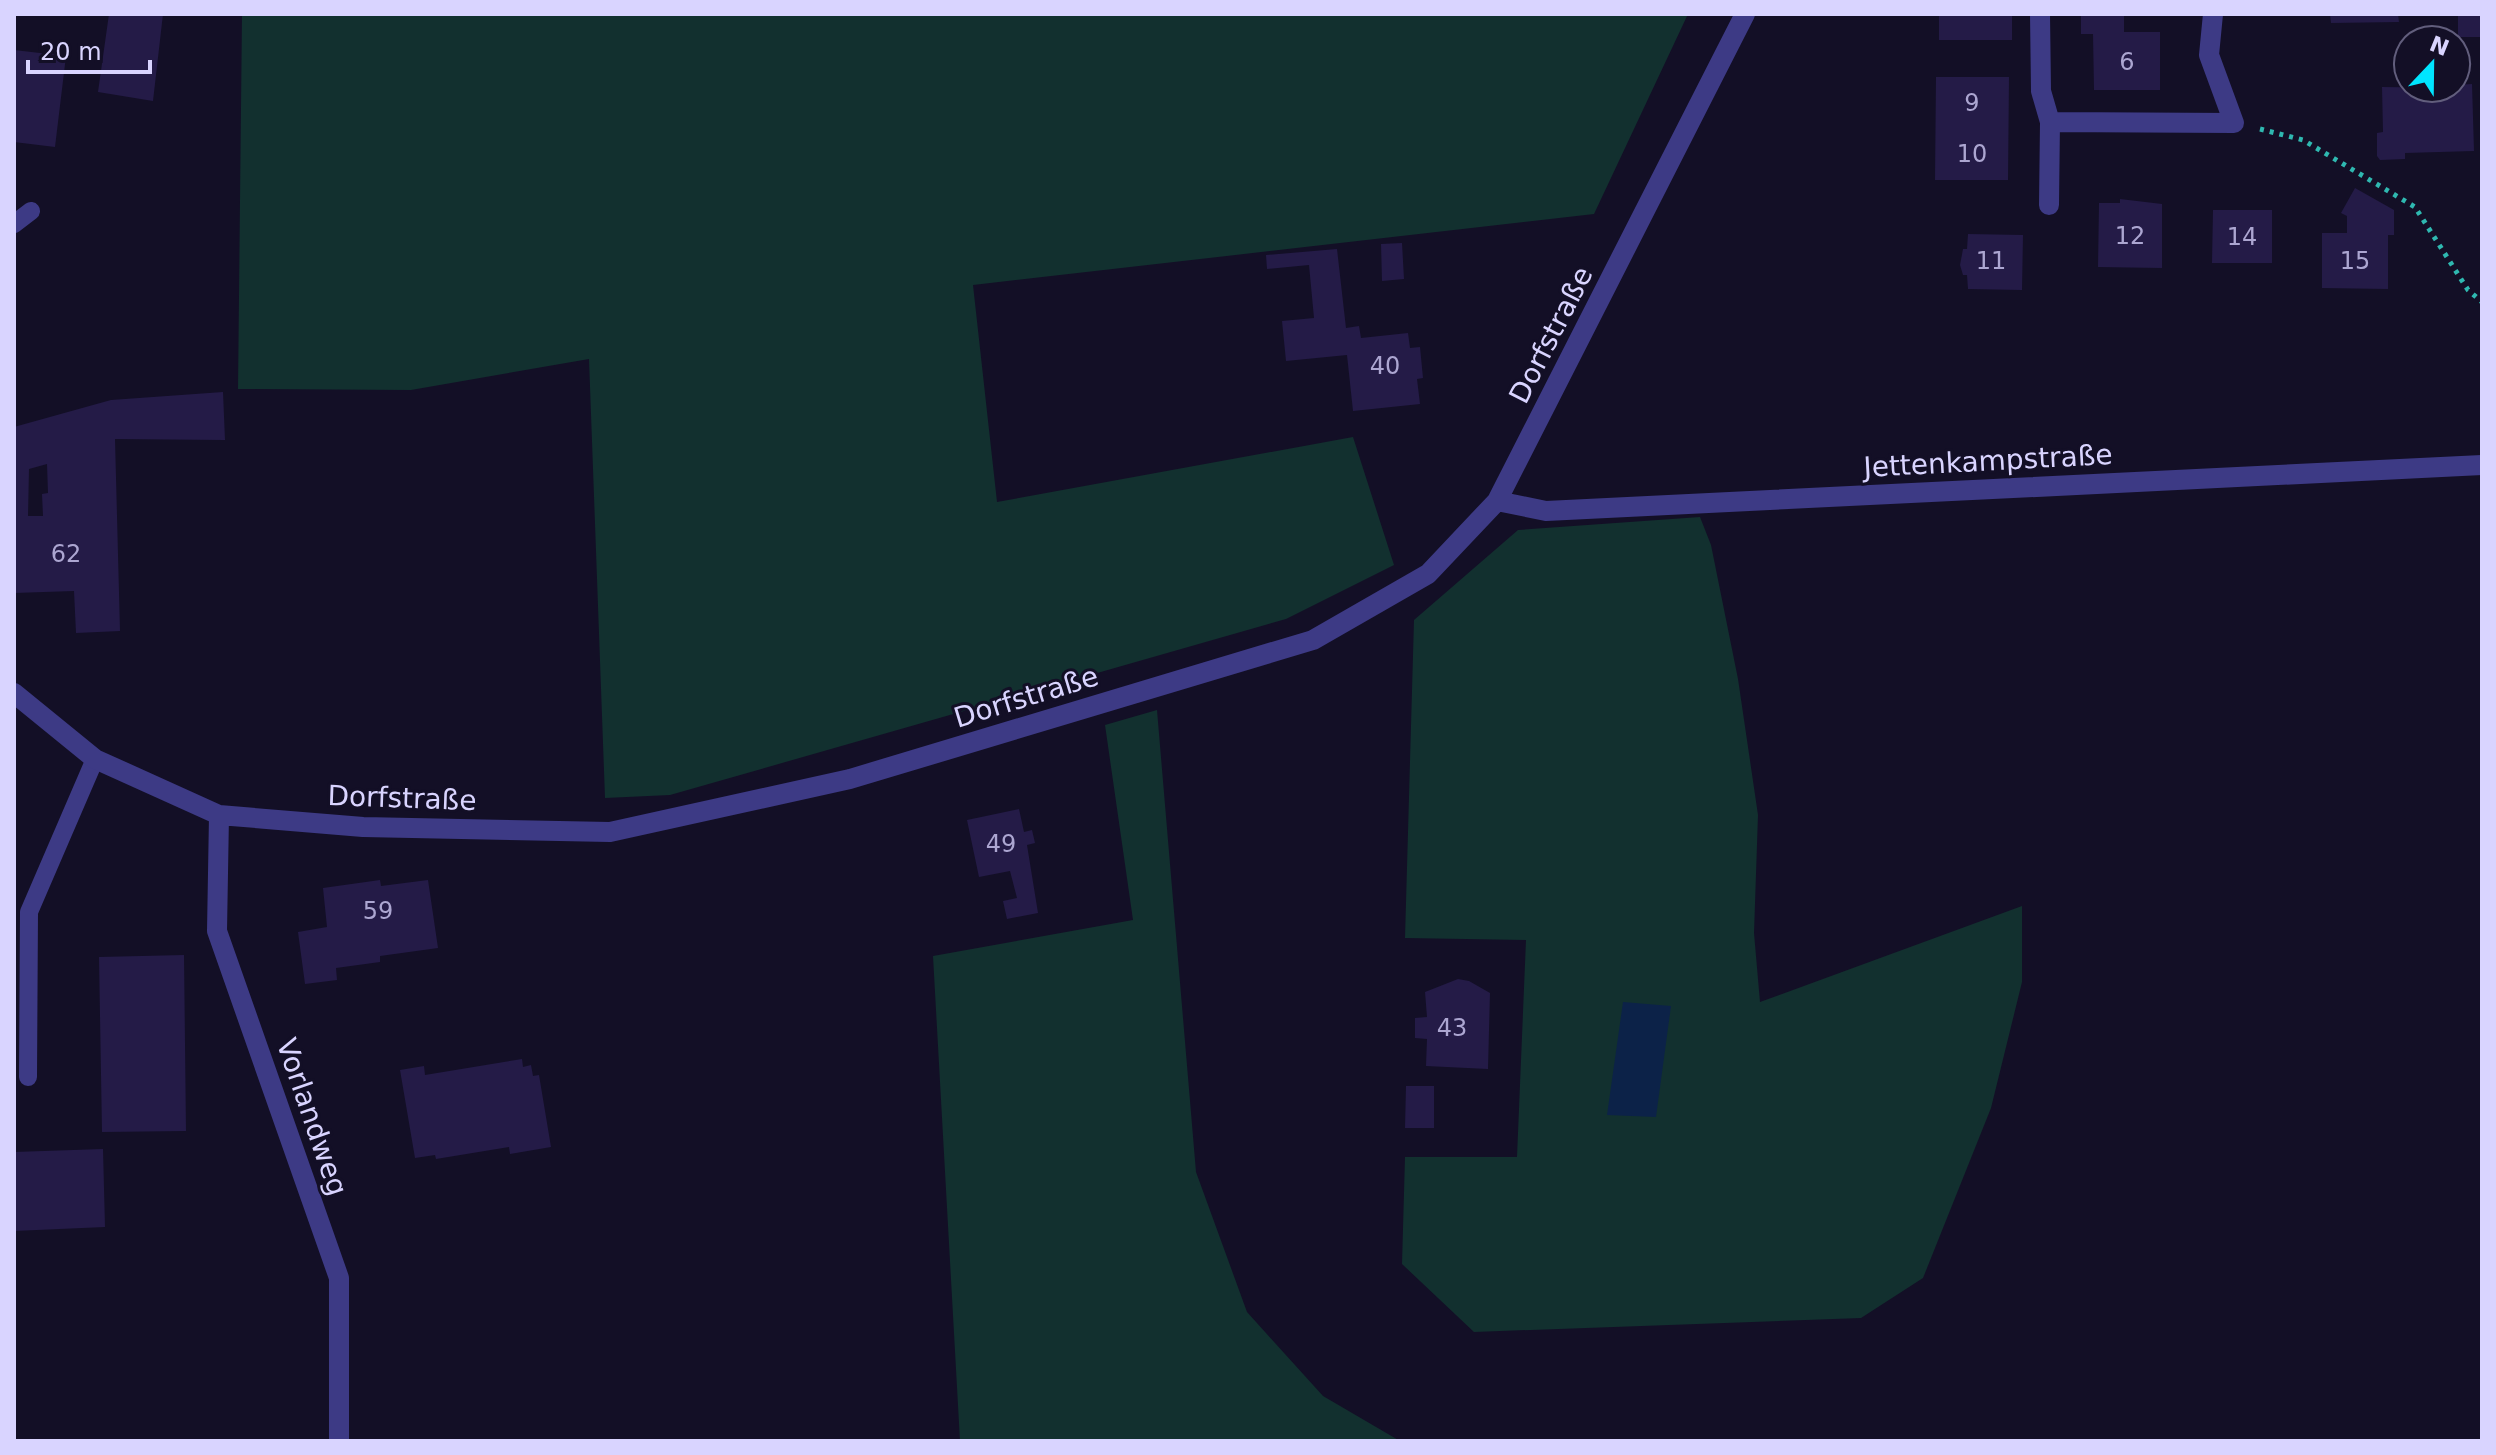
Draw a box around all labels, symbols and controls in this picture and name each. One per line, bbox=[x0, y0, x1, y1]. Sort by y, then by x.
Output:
scale bar bbox=[28, 24, 150, 74]
north arrow bbox=[2392, 24, 2472, 104]
text: N bbox=[2426, 31, 2453, 61]
text: 20 m bbox=[40, 38, 102, 66]
house number: 6 bbox=[2119, 48, 2135, 76]
house number: 9 bbox=[1964, 89, 1980, 117]
house number: 10 bbox=[1957, 140, 1987, 168]
house number: 12 bbox=[2115, 222, 2145, 250]
house number: 14 bbox=[2227, 223, 2257, 251]
house number: 11 bbox=[1976, 247, 2006, 275]
house number: 15 bbox=[2340, 247, 2370, 275]
street label: Dorfstraße bbox=[1502, 261, 1600, 409]
house number: 40 bbox=[1370, 352, 1400, 380]
street label: Jettenkampstraße bbox=[1861, 438, 2113, 484]
house number: 62 bbox=[51, 540, 81, 568]
street label: Dorfstraße bbox=[950, 659, 1102, 735]
street label: Dorfstraße bbox=[327, 779, 477, 817]
house number: 49 bbox=[986, 830, 1016, 858]
house number: 59 bbox=[363, 897, 393, 925]
house number: 43 bbox=[1437, 1014, 1467, 1042]
street label: Vorlandweg bbox=[270, 1034, 354, 1200]

